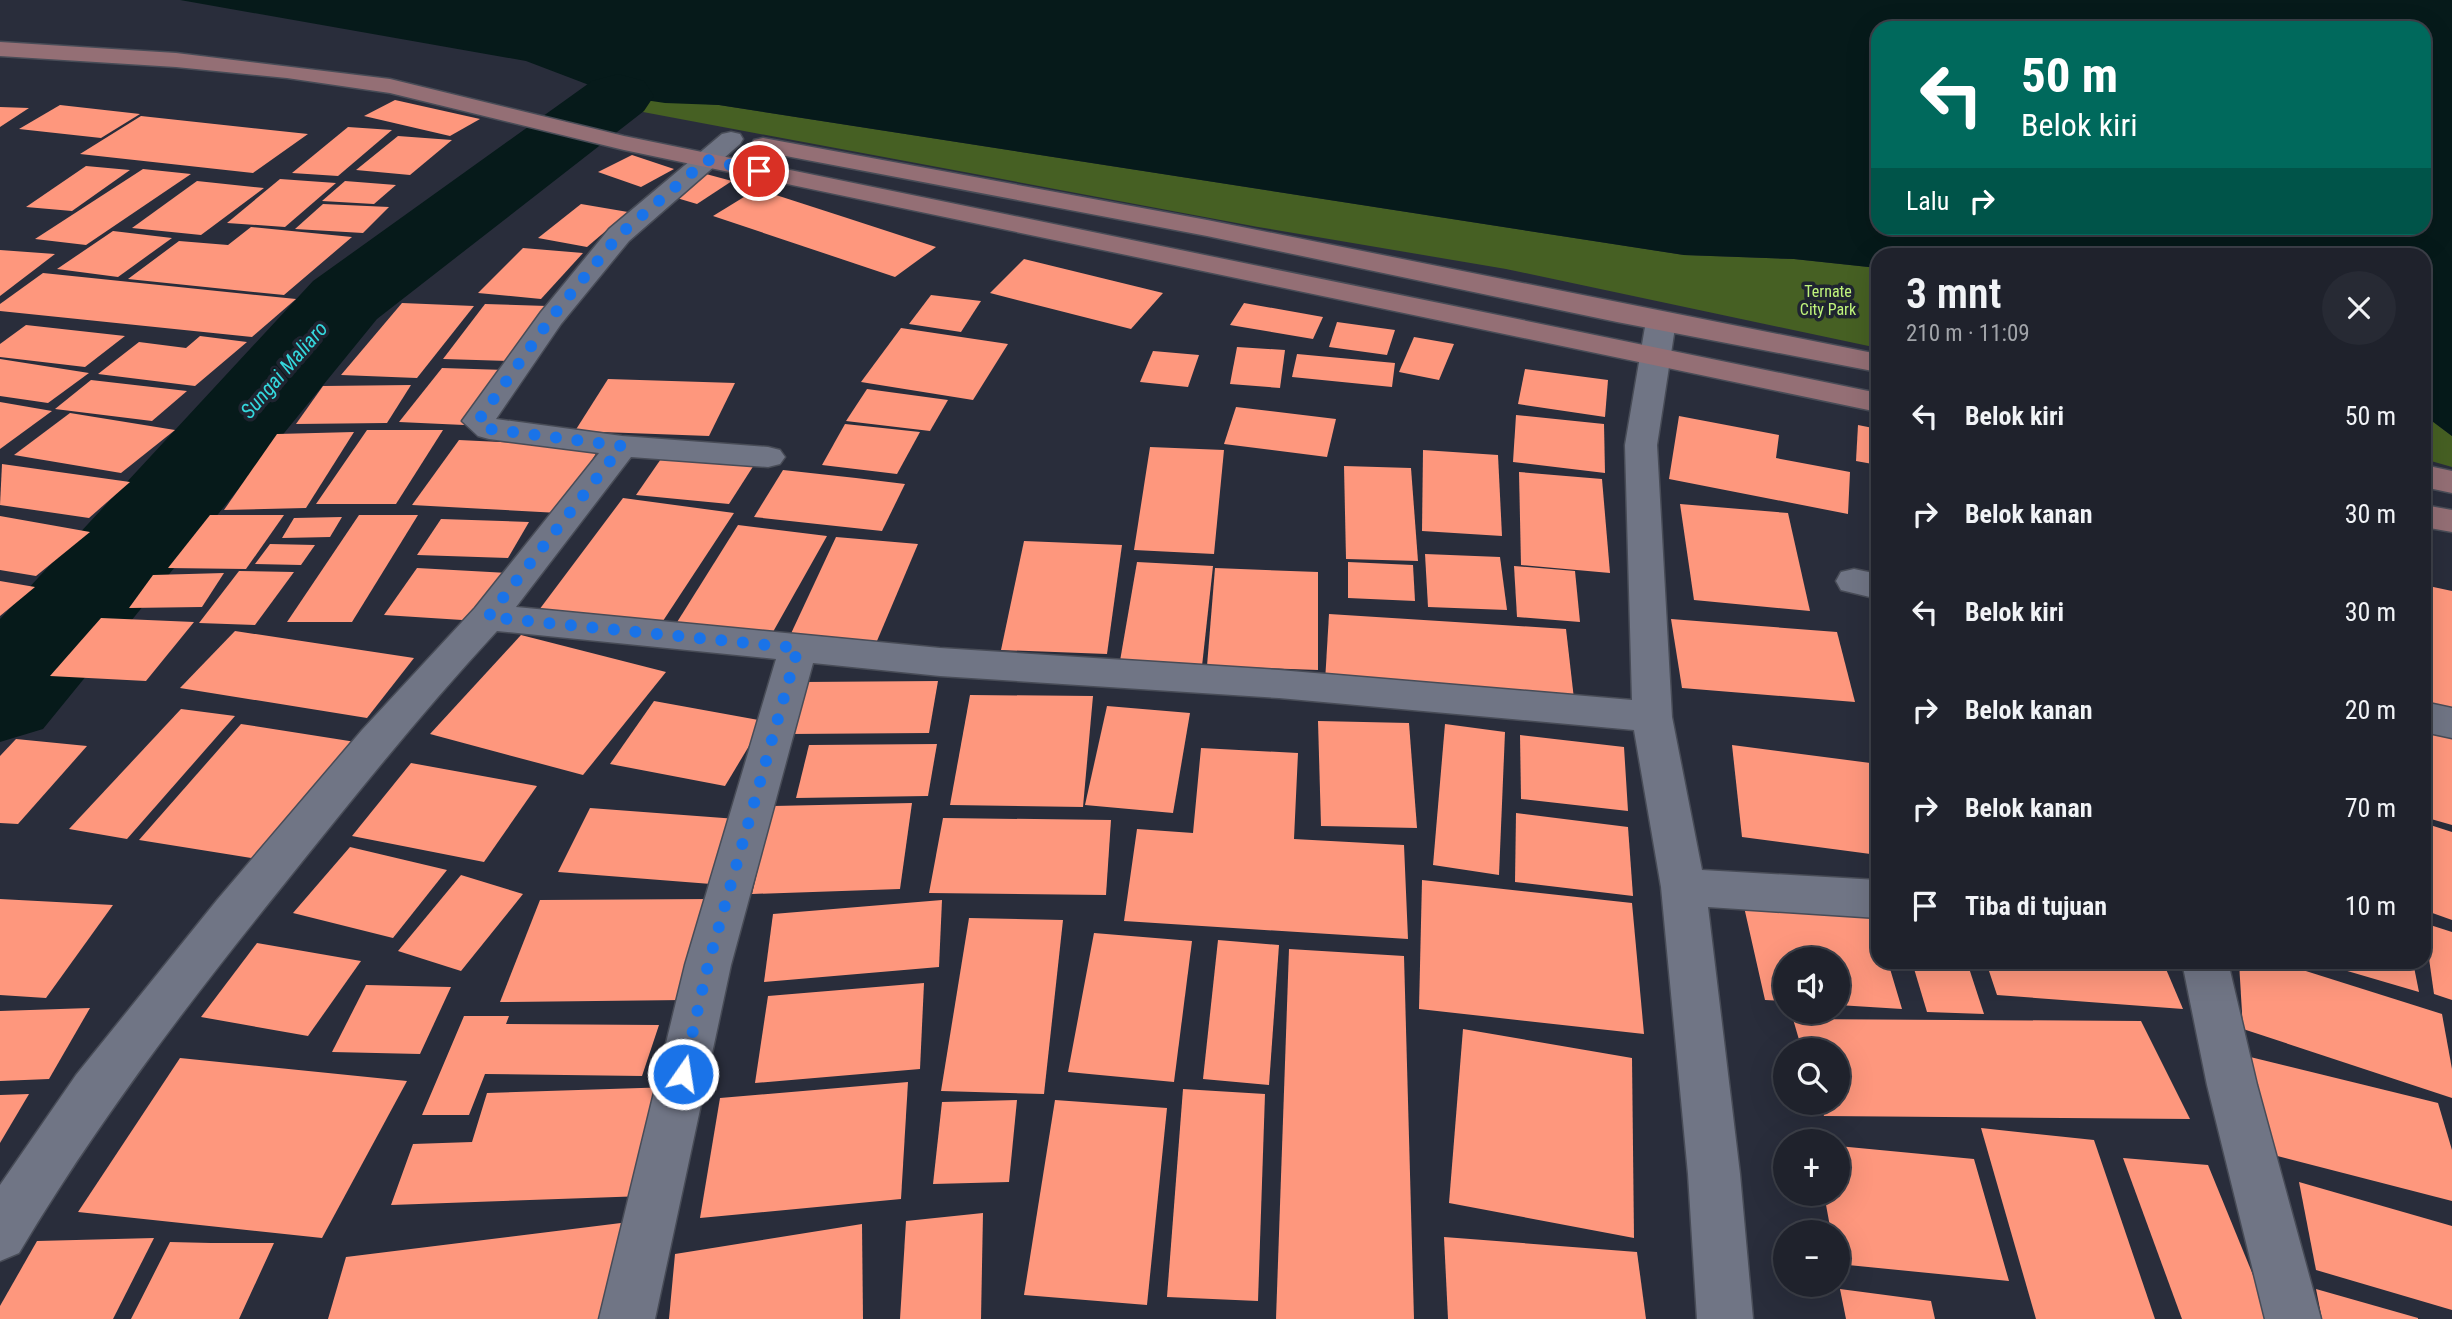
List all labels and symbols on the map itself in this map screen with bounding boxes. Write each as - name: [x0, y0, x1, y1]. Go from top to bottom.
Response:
- pin: [729, 141, 789, 201]
- park label: Ternate City Park: [1800, 282, 1857, 319]
- water label: Sungai Maliaro: [236, 317, 332, 423]
- position arrow: [646, 1037, 720, 1111]

